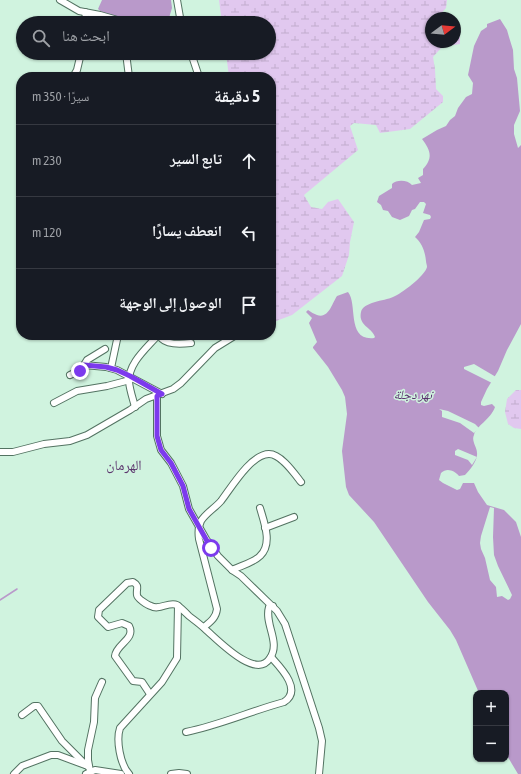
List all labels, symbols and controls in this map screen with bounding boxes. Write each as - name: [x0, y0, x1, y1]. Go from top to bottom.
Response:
- north arrow: [425, 12, 461, 48]
- search box: [16, 16, 276, 60]
- icon: search: [30, 27, 52, 49]
- text: ابحث هنا: [62, 27, 110, 44]
- text: 5 دقيقة: [214, 86, 260, 106]
- text: سيرًا · 350 m: [32, 89, 89, 104]
- text: تابع السير: [170, 150, 222, 167]
- icon: ahead: [238, 150, 260, 172]
- text: 230 m: [32, 153, 62, 168]
- text: انعطف يسارًا: [152, 222, 222, 239]
- icon: left: [238, 222, 260, 244]
- text: 120 m: [32, 225, 62, 240]
- text: الوصول إلى الوجهة: [119, 294, 222, 311]
- icon: arrive: [238, 294, 260, 316]
- route end: [71, 362, 89, 380]
- water label: نهر دجلة: [394, 387, 434, 402]
- district label: الهرمان: [106, 457, 142, 474]
- route start: [202, 539, 220, 557]
- map controls: [473, 690, 509, 762]
- button: +: [473, 690, 509, 726]
- button: −: [473, 726, 509, 762]

